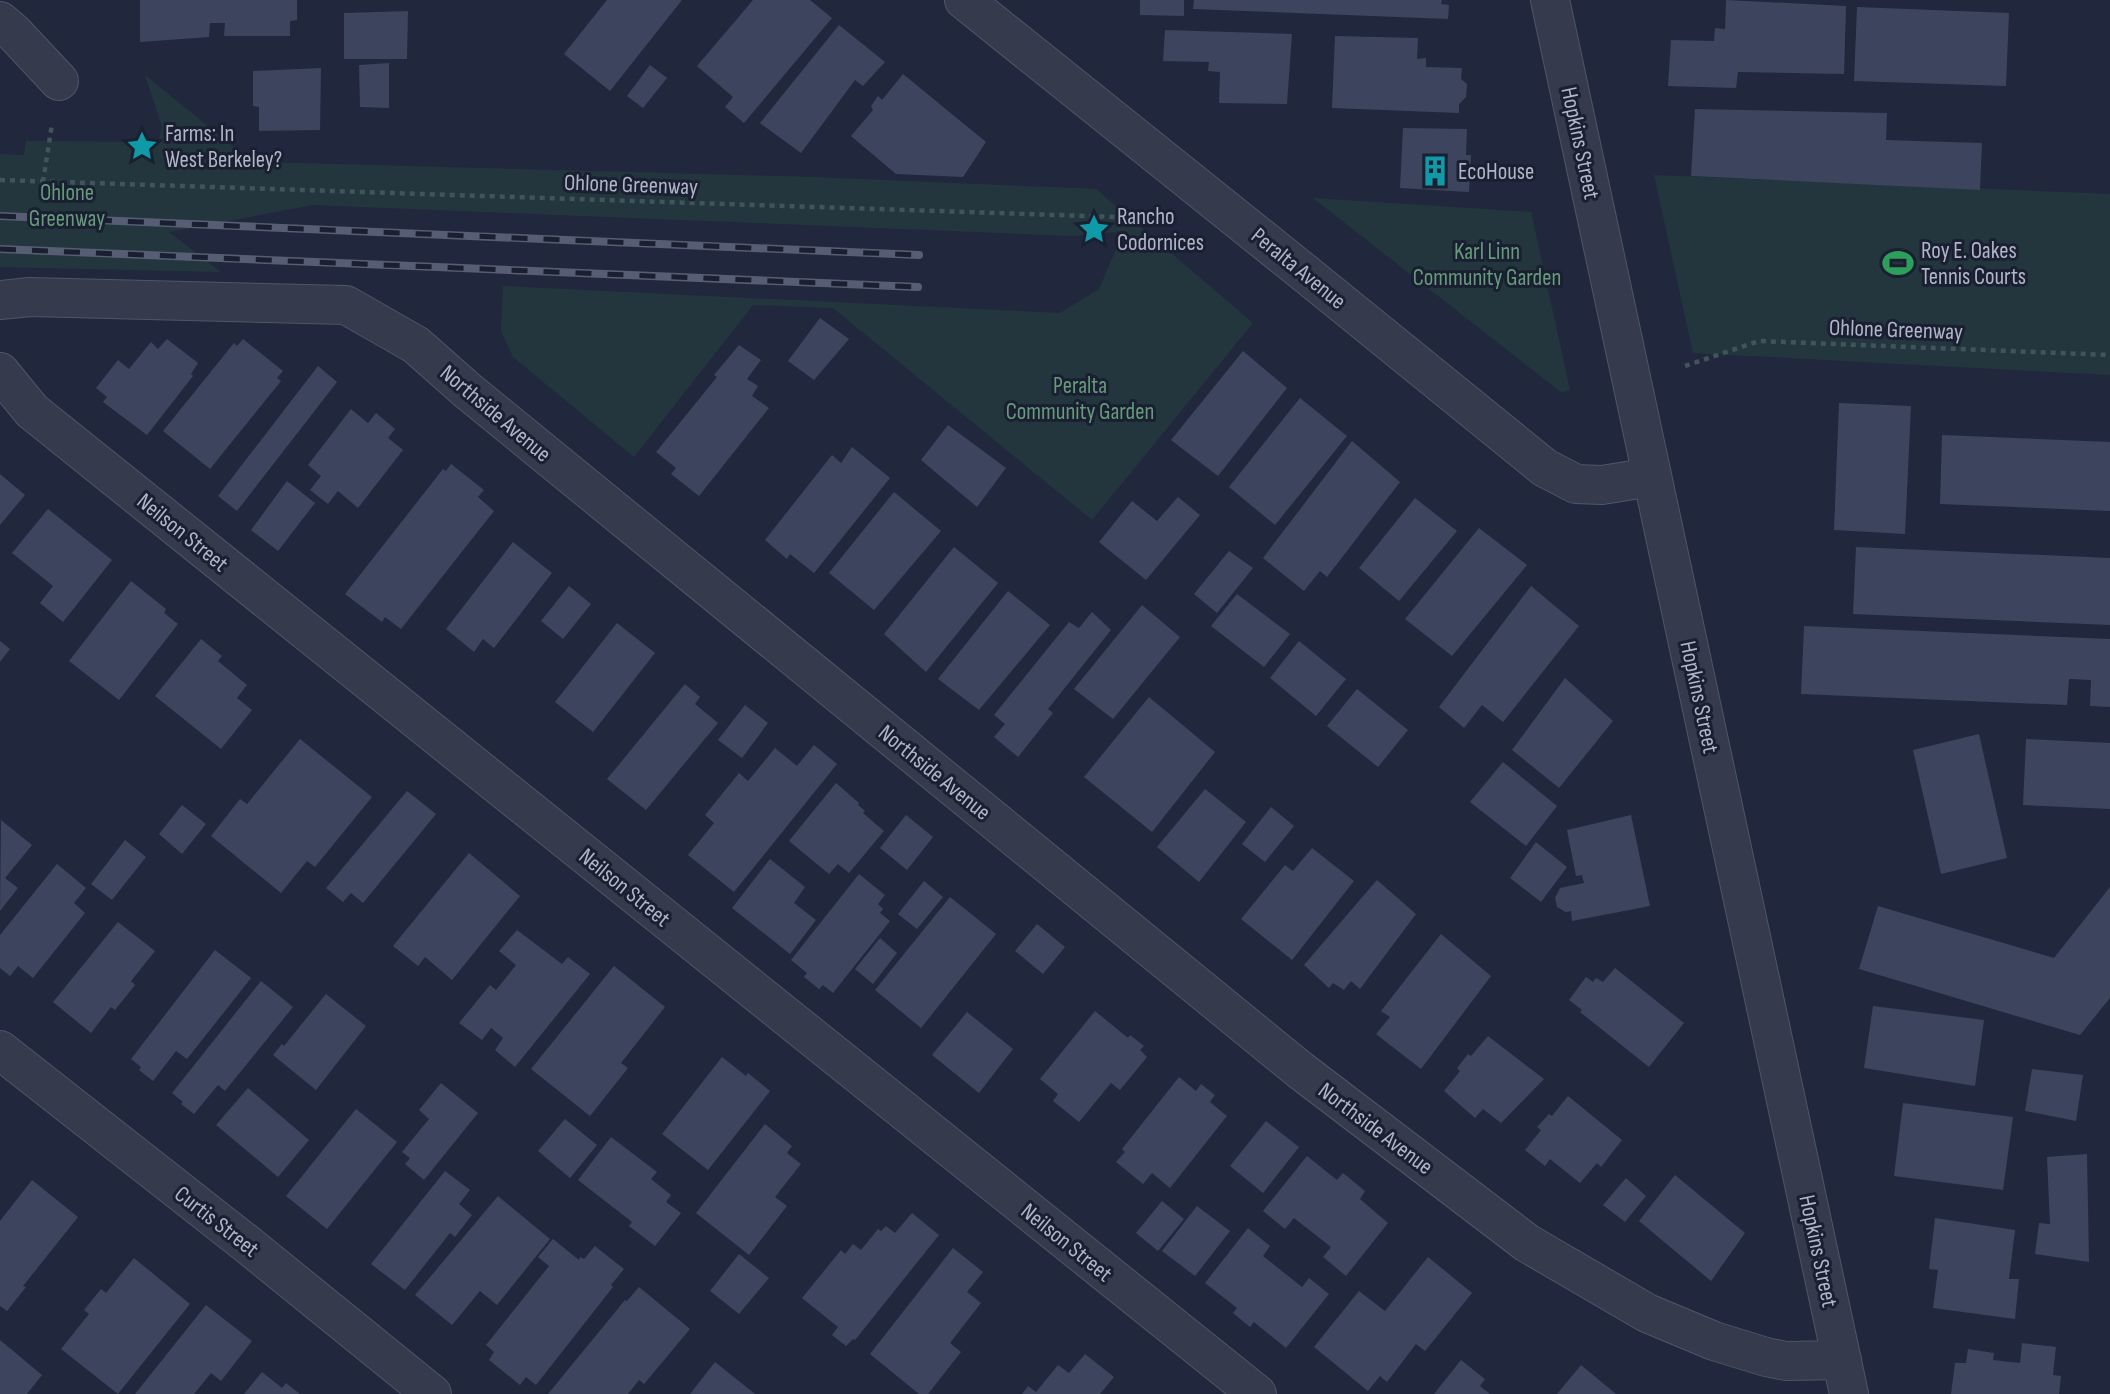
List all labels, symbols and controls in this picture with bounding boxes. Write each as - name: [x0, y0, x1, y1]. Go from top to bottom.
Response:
- street label: Hopkins Street: [1554, 84, 1606, 202]
- place label: Farms: In West Berkeley?: [165, 120, 282, 174]
- place icon: Farms: In West Berkeley?: [125, 129, 159, 163]
- building icon: EcoHouse: [1418, 154, 1452, 188]
- place label: EcoHouse: [1458, 158, 1534, 186]
- street label: Ohlone Greenway: [564, 169, 699, 201]
- park label: Ohlone Greenway: [29, 179, 105, 233]
- place label: Rancho Codornices: [1117, 203, 1204, 257]
- place icon: Rancho Codornices: [1077, 212, 1111, 246]
- street label: Peralta Avenue: [1245, 222, 1351, 316]
- place label: Roy E. Oakes Tennis Courts: [1921, 237, 2026, 291]
- park label: Karl Linn Community Garden: [1413, 238, 1561, 292]
- sports icon: Roy E. Oakes Tennis Courts: [1881, 246, 1915, 280]
- street label: Ohlone Greenway: [1829, 314, 1964, 346]
- street label: Northside Avenue: [434, 359, 557, 468]
- park label: Peralta Community Garden: [1006, 372, 1154, 426]
- street label: Neilson Street: [131, 487, 234, 578]
- street label: Hopkins Street: [1673, 638, 1725, 756]
- street label: Northside Avenue: [873, 719, 996, 827]
- street label: Neilson Street: [573, 842, 676, 933]
- street label: Northside Avenue: [1313, 1077, 1438, 1181]
- street label: Curtis Street: [169, 1180, 264, 1263]
- street label: Hopkins Street: [1792, 1192, 1844, 1310]
- street label: Neilson Street: [1015, 1197, 1118, 1288]

